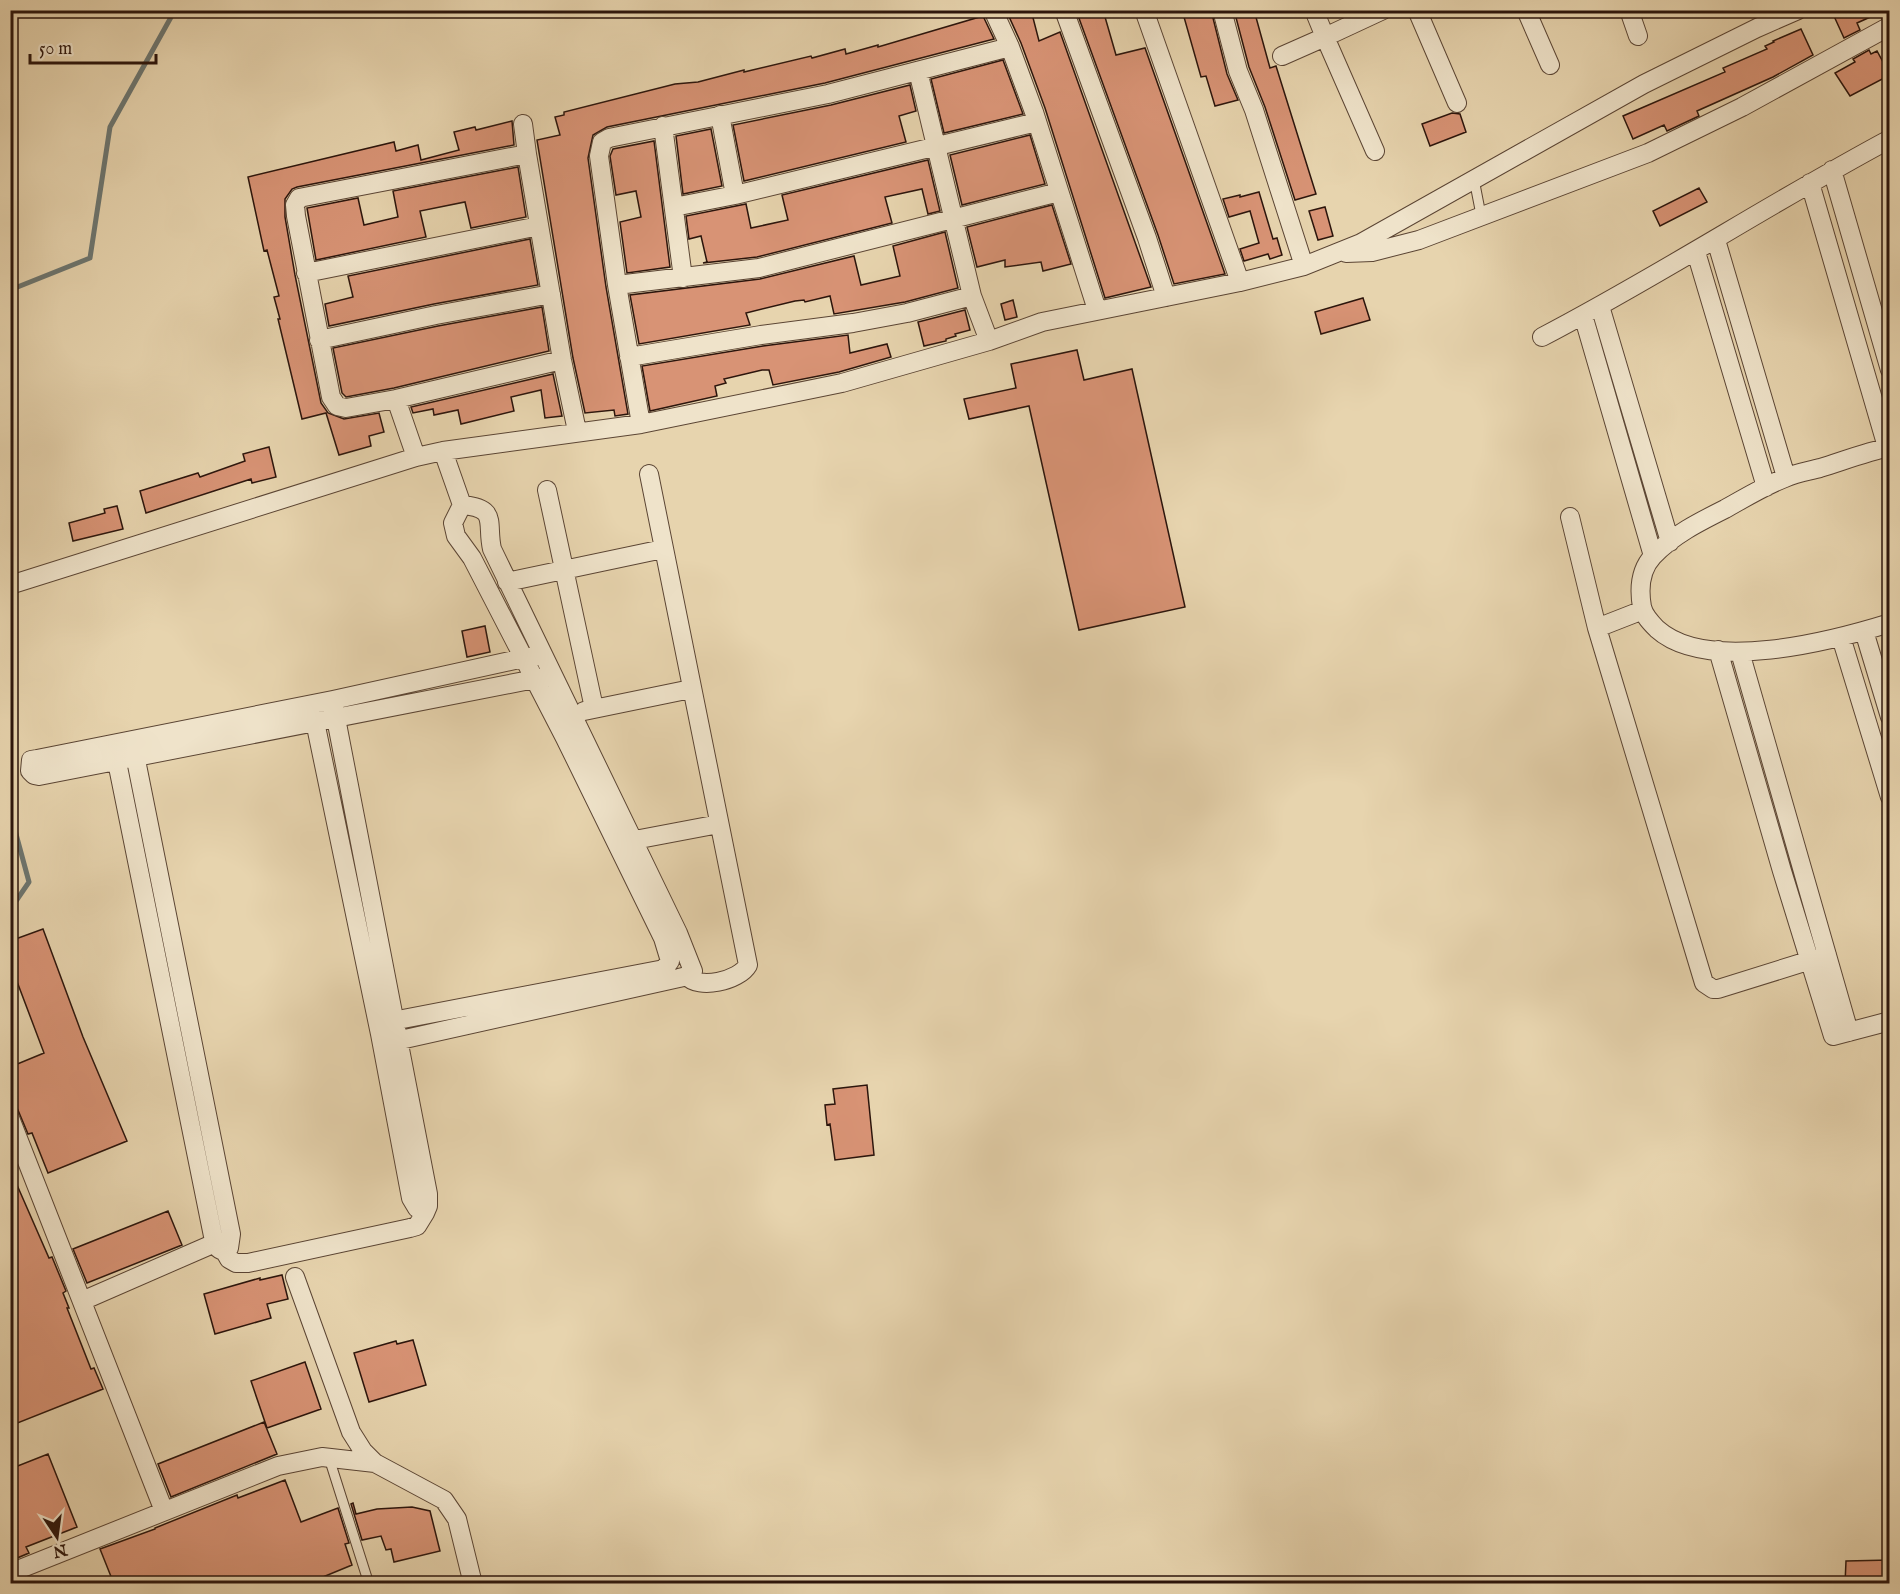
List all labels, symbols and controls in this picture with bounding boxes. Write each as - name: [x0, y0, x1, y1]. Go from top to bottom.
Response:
- scale bar: [30, 27, 156, 65]
- text: 50 m: [39, 38, 72, 61]
- north arrow: [27, 1507, 87, 1567]
- text: N: [51, 1538, 70, 1561]

